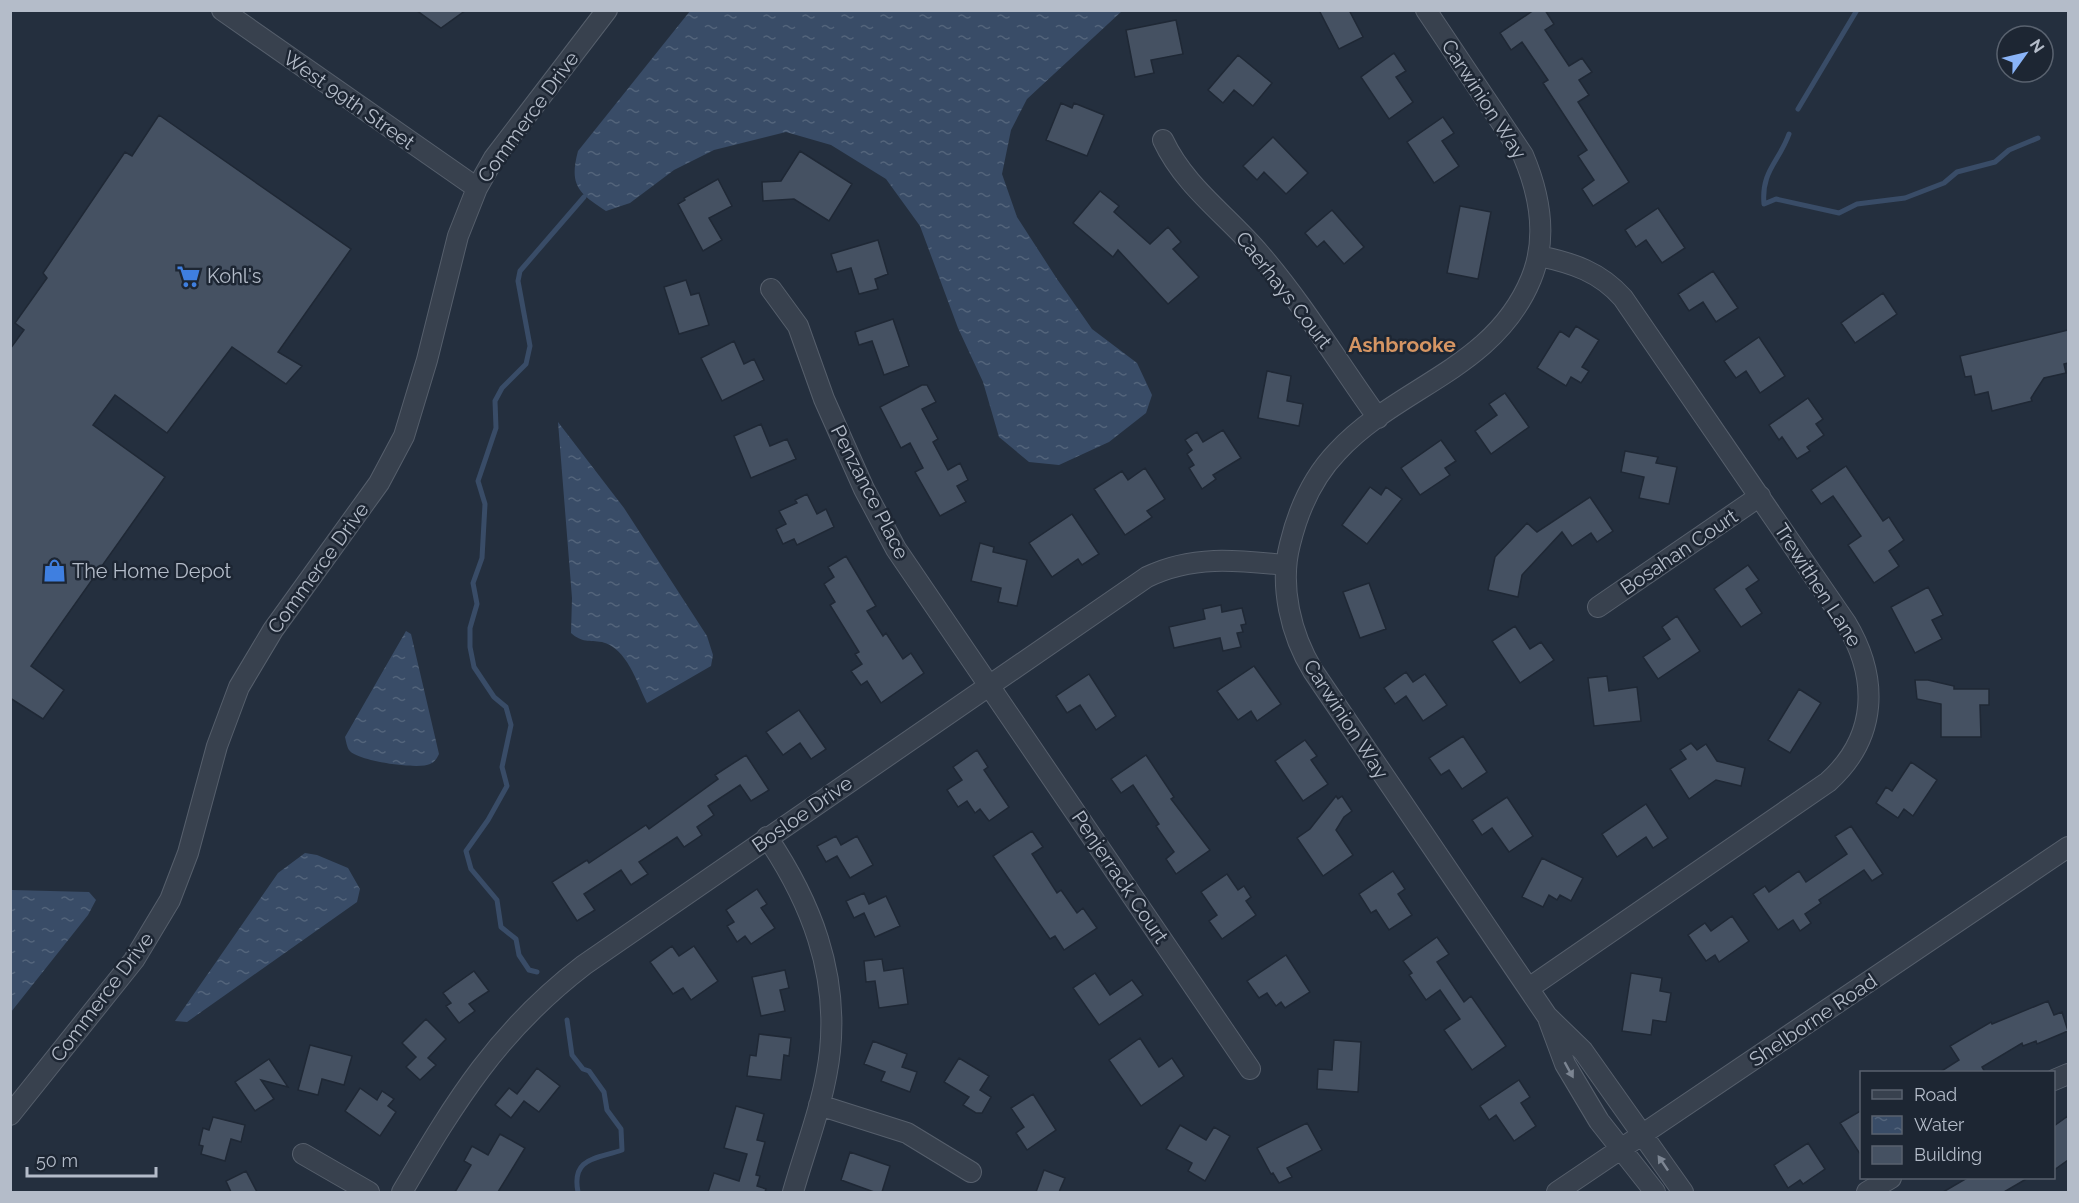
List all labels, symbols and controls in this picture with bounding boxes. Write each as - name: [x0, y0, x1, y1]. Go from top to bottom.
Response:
- north arrow: [1995, 24, 2055, 84]
- street label: Carwinion Way: [1436, 35, 1532, 163]
- text: N: [2026, 36, 2048, 56]
- street label: West 99th Street: [279, 46, 420, 154]
- street label: Commerce Drive: [472, 47, 584, 187]
- street label: Caerhays Court: [1231, 227, 1337, 354]
- supermarket icon: Kohl's: [176, 263, 202, 289]
- place label: Kohl's: [207, 264, 261, 288]
- district label: Ashbrooke: [1348, 332, 1456, 357]
- street label: Penzance Place: [826, 421, 914, 563]
- street label: Commerce Drive: [262, 498, 374, 638]
- street label: Bosahan Court: [1616, 504, 1742, 600]
- street label: Trewithen Lane: [1769, 519, 1867, 651]
- shop icon: The Home Depot: [41, 558, 67, 584]
- place label: The Home Depot: [72, 559, 232, 583]
- street label: Carwinion Way: [1298, 655, 1394, 783]
- street label: Bosloe Drive: [747, 771, 857, 857]
- street label: Penjerrack Court: [1067, 806, 1173, 948]
- street label: Commerce Drive: [45, 927, 159, 1067]
- street label: Shelborne Road: [1745, 968, 1881, 1072]
- one-way arrow: [1564, 1062, 1574, 1079]
- legend: [1860, 1071, 2055, 1179]
- text: Road: [1914, 1084, 1957, 1105]
- text: Water: [1914, 1114, 1965, 1135]
- scale bar: [27, 1140, 156, 1178]
- text: Building: [1914, 1144, 1982, 1165]
- text: 50 m: [36, 1150, 78, 1171]
- one-way arrow: [1657, 1155, 1668, 1172]

